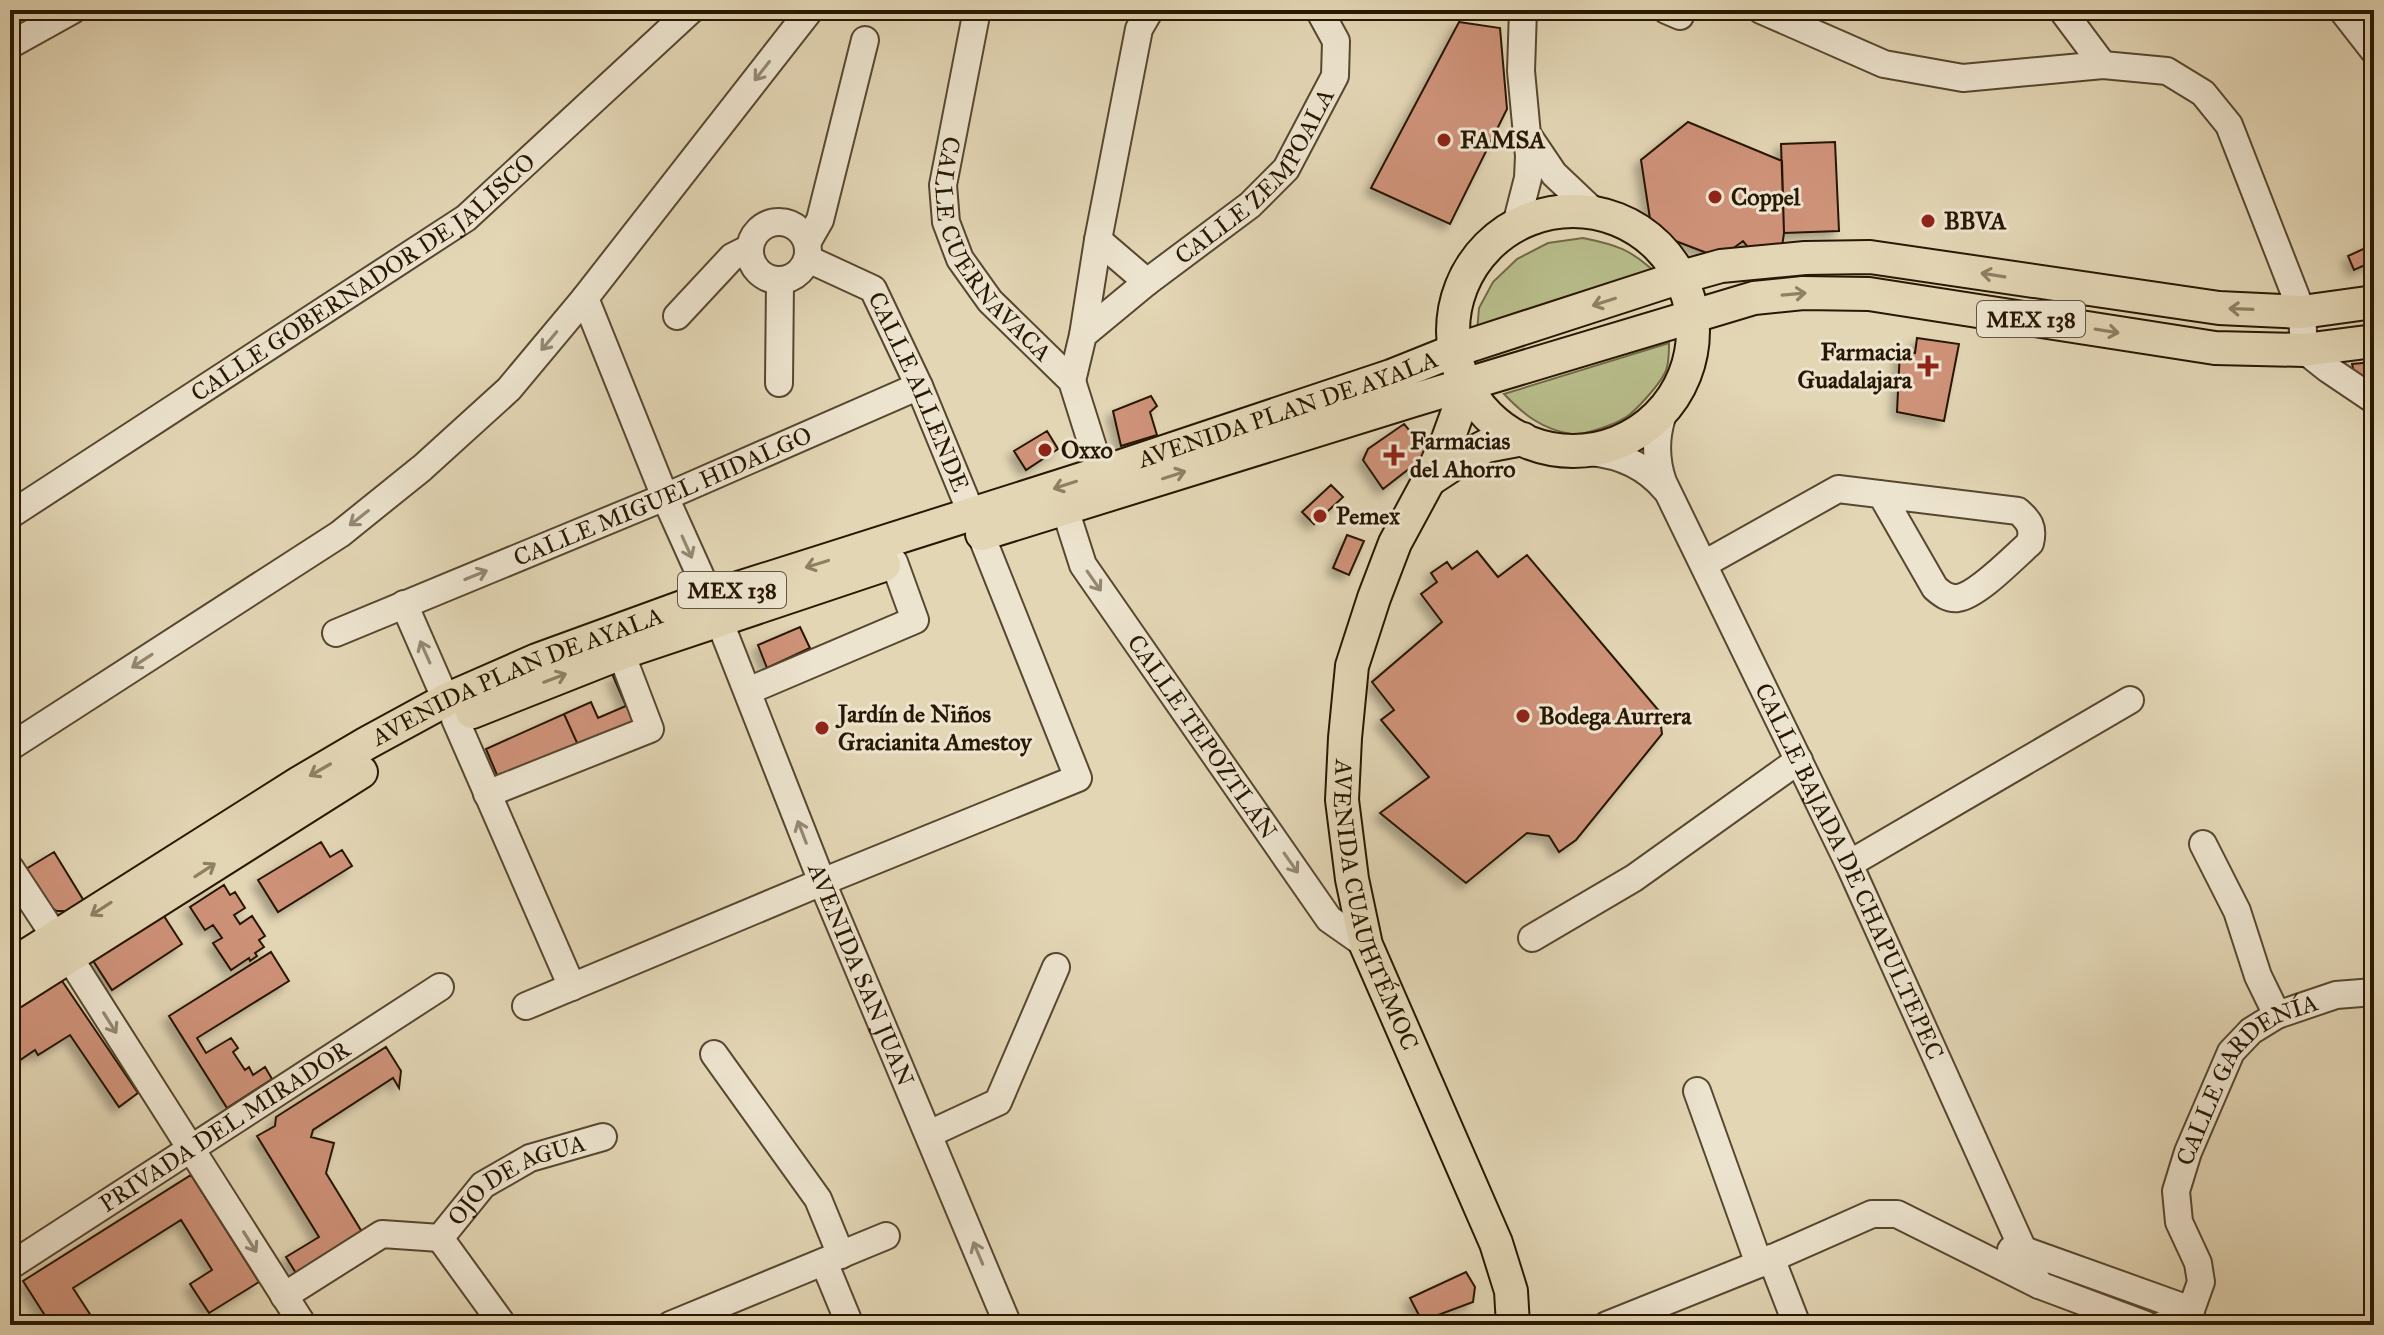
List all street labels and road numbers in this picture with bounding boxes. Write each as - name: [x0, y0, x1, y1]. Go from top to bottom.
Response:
- street label: CALLE ZEMPOALA: [1169, 83, 1341, 271]
- street label: CALLE CUERNAVACA: [928, 134, 1058, 368]
- street label: CALLE GOBERNADOR DE JALISCO: [185, 147, 542, 408]
- street label: CALLE ALLENDE: [861, 287, 976, 496]
- road number: MEX 138: [1977, 301, 2085, 337]
- street label: AVENIDA PLAN DE AYALA: [1133, 344, 1442, 475]
- street label: CALLE MIGUEL HIDALGO: [509, 420, 816, 573]
- road number: MEX 138: [678, 572, 786, 608]
- street label: AVENIDA PLAN DE AYALA: [366, 600, 667, 753]
- street label: CALLE TEPOZTLÁN: [1121, 629, 1284, 845]
- street label: CALLE BAJADA DE CHAPULTEPEC: [1748, 678, 1950, 1064]
- street label: AVENIDA CUAUHTÉMOC: [1327, 758, 1425, 1055]
- street label: AVENIDA SAN JUAN: [801, 858, 921, 1090]
- street label: CALLE GARDENÍA: [2170, 987, 2322, 1169]
- street label: PRIVADA DEL MIRADOR: [94, 1034, 357, 1219]
- street label: OJO DE AGUA: [441, 1128, 589, 1232]

